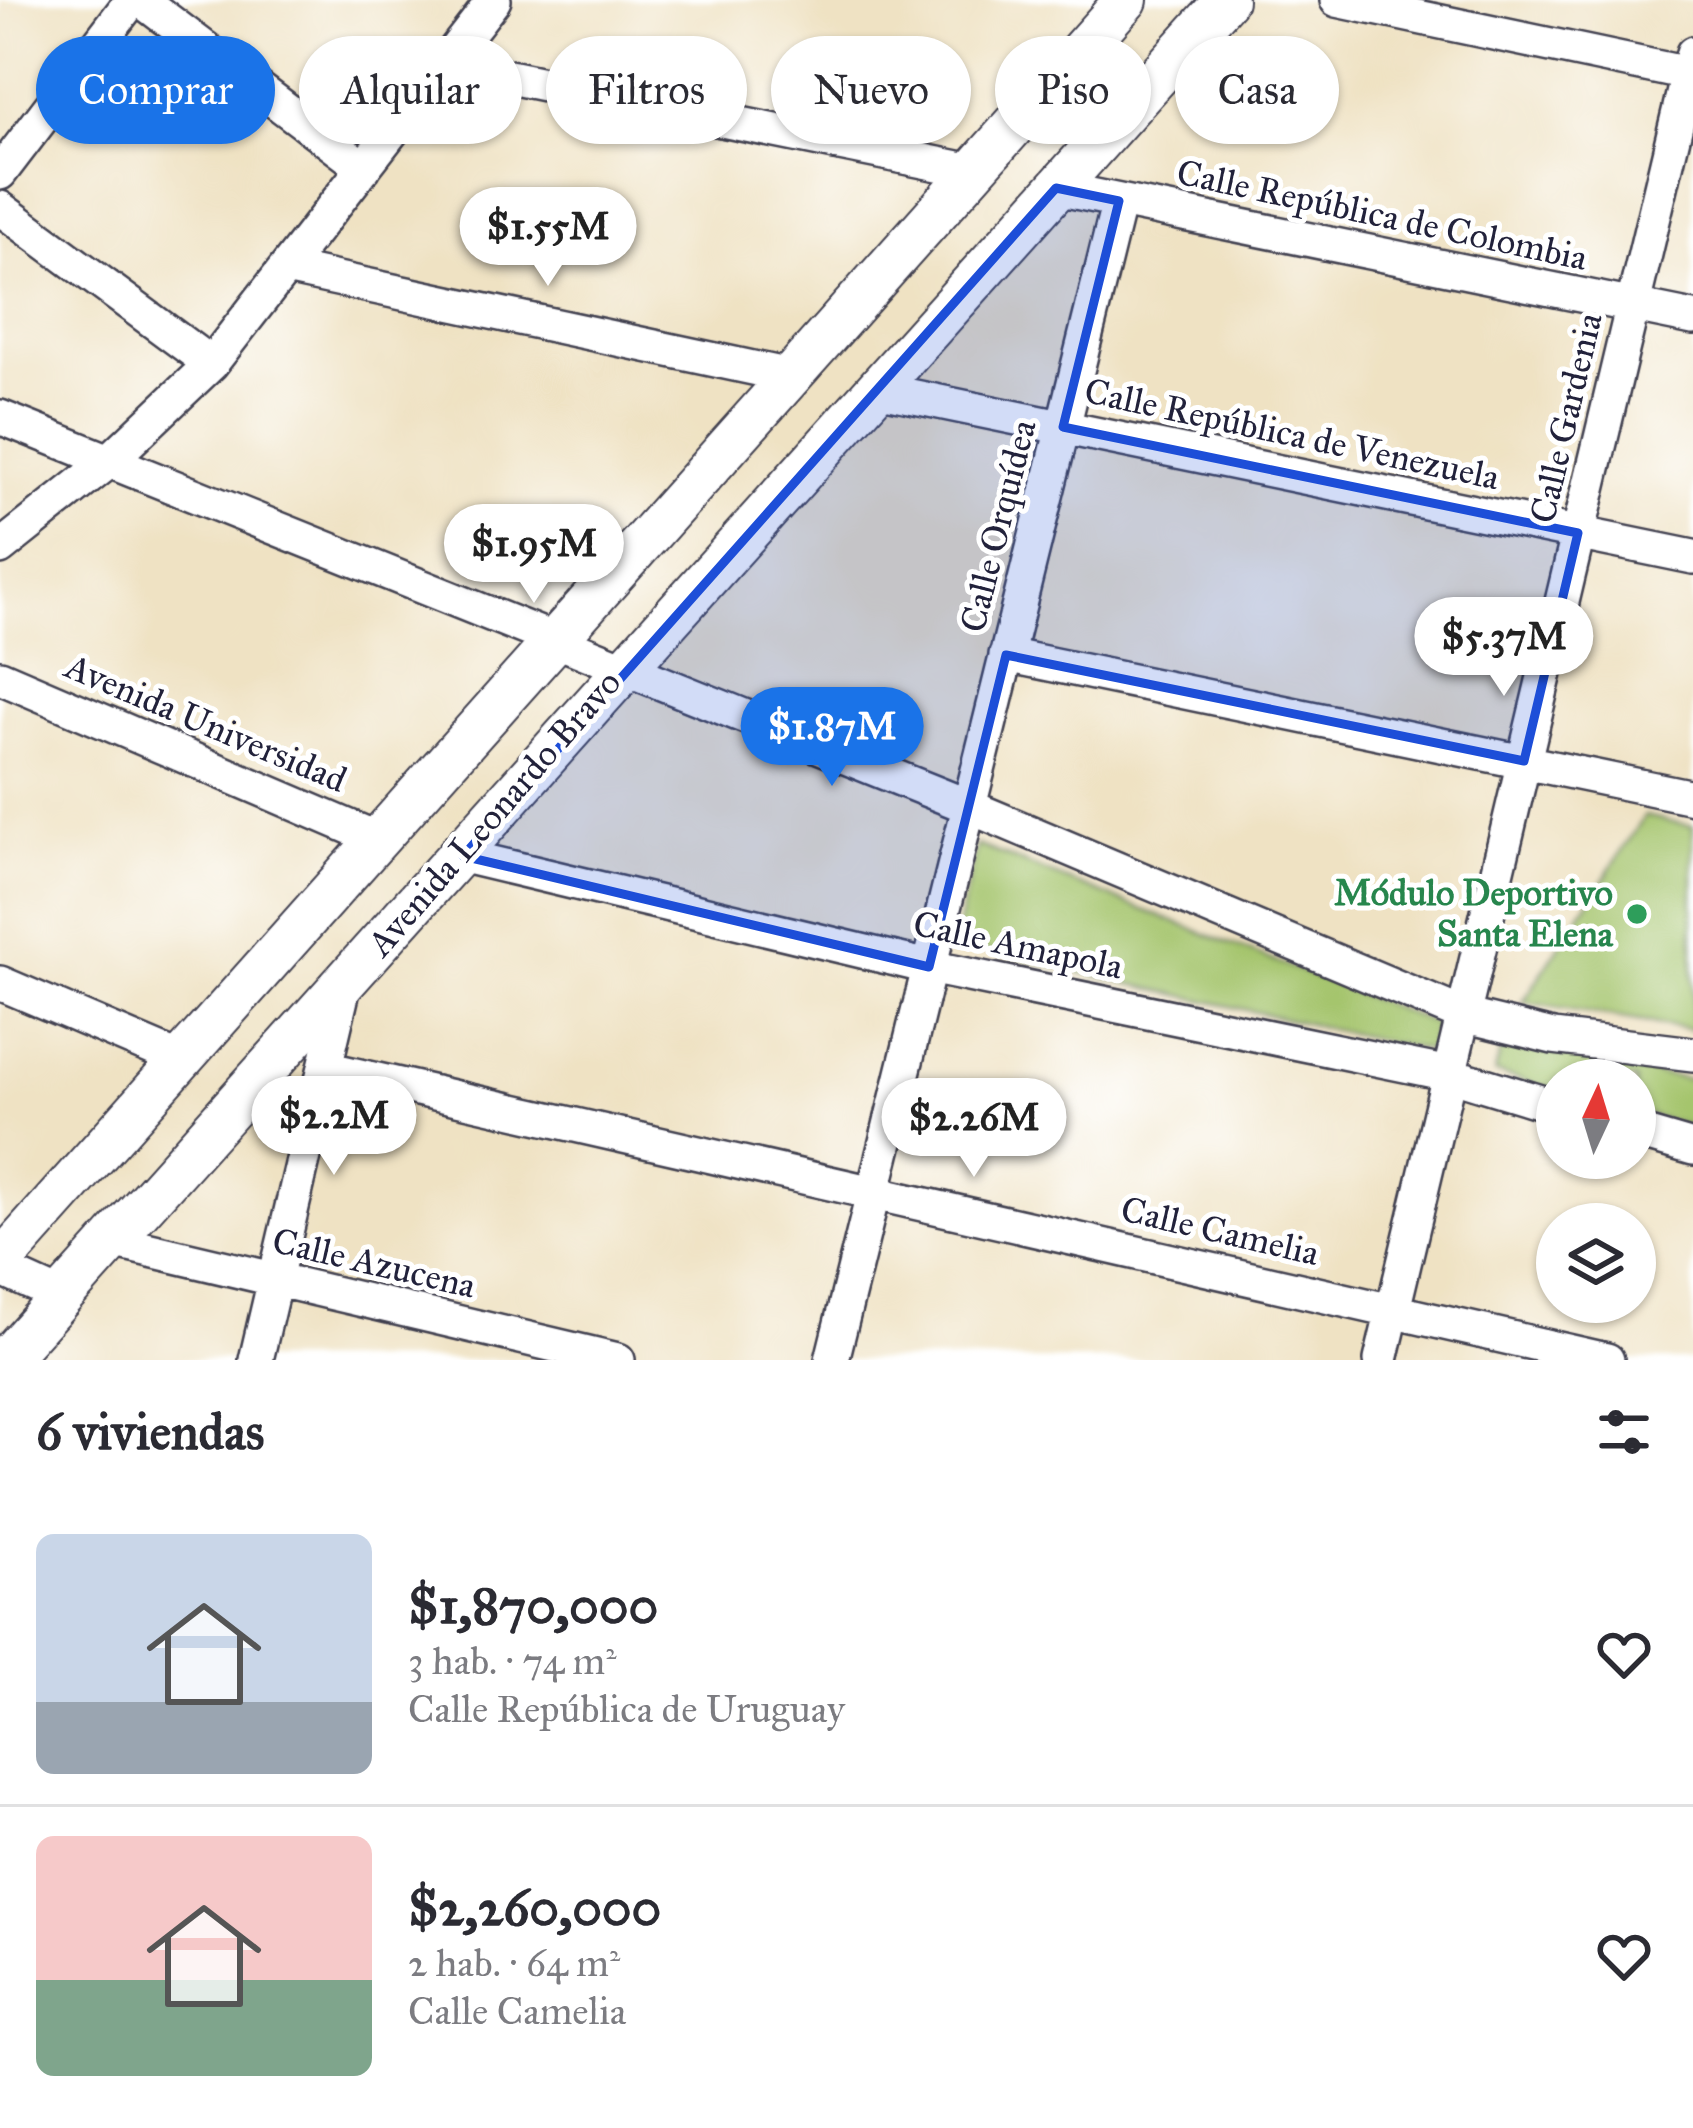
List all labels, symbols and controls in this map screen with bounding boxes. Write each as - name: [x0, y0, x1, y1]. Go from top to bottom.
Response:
- chip: Comprar: [36, 36, 275, 144]
- chip: Alquilar: [299, 36, 522, 144]
- chip: Filtros: [546, 36, 747, 144]
- chip: Nuevo: [771, 36, 971, 144]
- chip: Piso: [995, 36, 1151, 144]
- chip: Casa: [1175, 36, 1339, 144]
- street label: Calle República de Colombia: [1173, 150, 1592, 280]
- pin: $1.55M: [450, 187, 646, 289]
- text: $1.55M: [487, 202, 609, 250]
- street label: Calle Gardenia: [1520, 308, 1612, 527]
- street label: Calle República de Venezuela: [1081, 369, 1504, 500]
- street label: Calle Orquídea: [950, 415, 1046, 637]
- pin: $1.95M: [436, 504, 632, 606]
- text: $1.95M: [471, 519, 597, 567]
- pin: $5.37M: [1406, 597, 1602, 699]
- text: $5.37M: [1441, 612, 1567, 660]
- street label: Avenida Universidad: [57, 643, 353, 802]
- street label: Avenida Leonardo Bravo: [356, 661, 630, 967]
- pin: $1.87M: [734, 687, 930, 789]
- text: $1.87M: [768, 702, 896, 750]
- place label: Módulo Deportivo Santa Elena: [1334, 871, 1614, 956]
- street label: Calle Amapola: [909, 901, 1127, 989]
- marker: Módulo Deportivo Santa Elena: [1624, 901, 1650, 927]
- north arrow: [1536, 1059, 1656, 1179]
- map controls: [1536, 1059, 1656, 1323]
- pin: $2.2M: [250, 1076, 418, 1178]
- pin: $2.26M: [876, 1078, 1072, 1180]
- text: $2.2M: [279, 1091, 389, 1139]
- text: $2.26M: [909, 1093, 1039, 1141]
- street label: Calle Camelia: [1117, 1187, 1324, 1275]
- button: layers: [1536, 1203, 1656, 1323]
- street label: Calle Azucena: [268, 1218, 480, 1308]
- icon: filters: [1591, 1399, 1657, 1465]
- text: 6 viviendas: [36, 1401, 264, 1463]
- text: $1,870,000: [408, 1575, 658, 1637]
- icon: home: [132, 1582, 276, 1726]
- icon: heart: [1591, 1621, 1657, 1687]
- text: 3 hab. · 74 m²: [408, 1637, 617, 1685]
- text: Calle República de Uruguay: [408, 1685, 845, 1733]
- text: $2,260,000: [408, 1877, 661, 1939]
- icon: home: [132, 1884, 276, 2028]
- icon: heart: [1591, 1923, 1657, 1989]
- text: 2 hab. · 64 m²: [408, 1939, 620, 1987]
- text: Calle Camelia: [408, 1987, 626, 2035]

